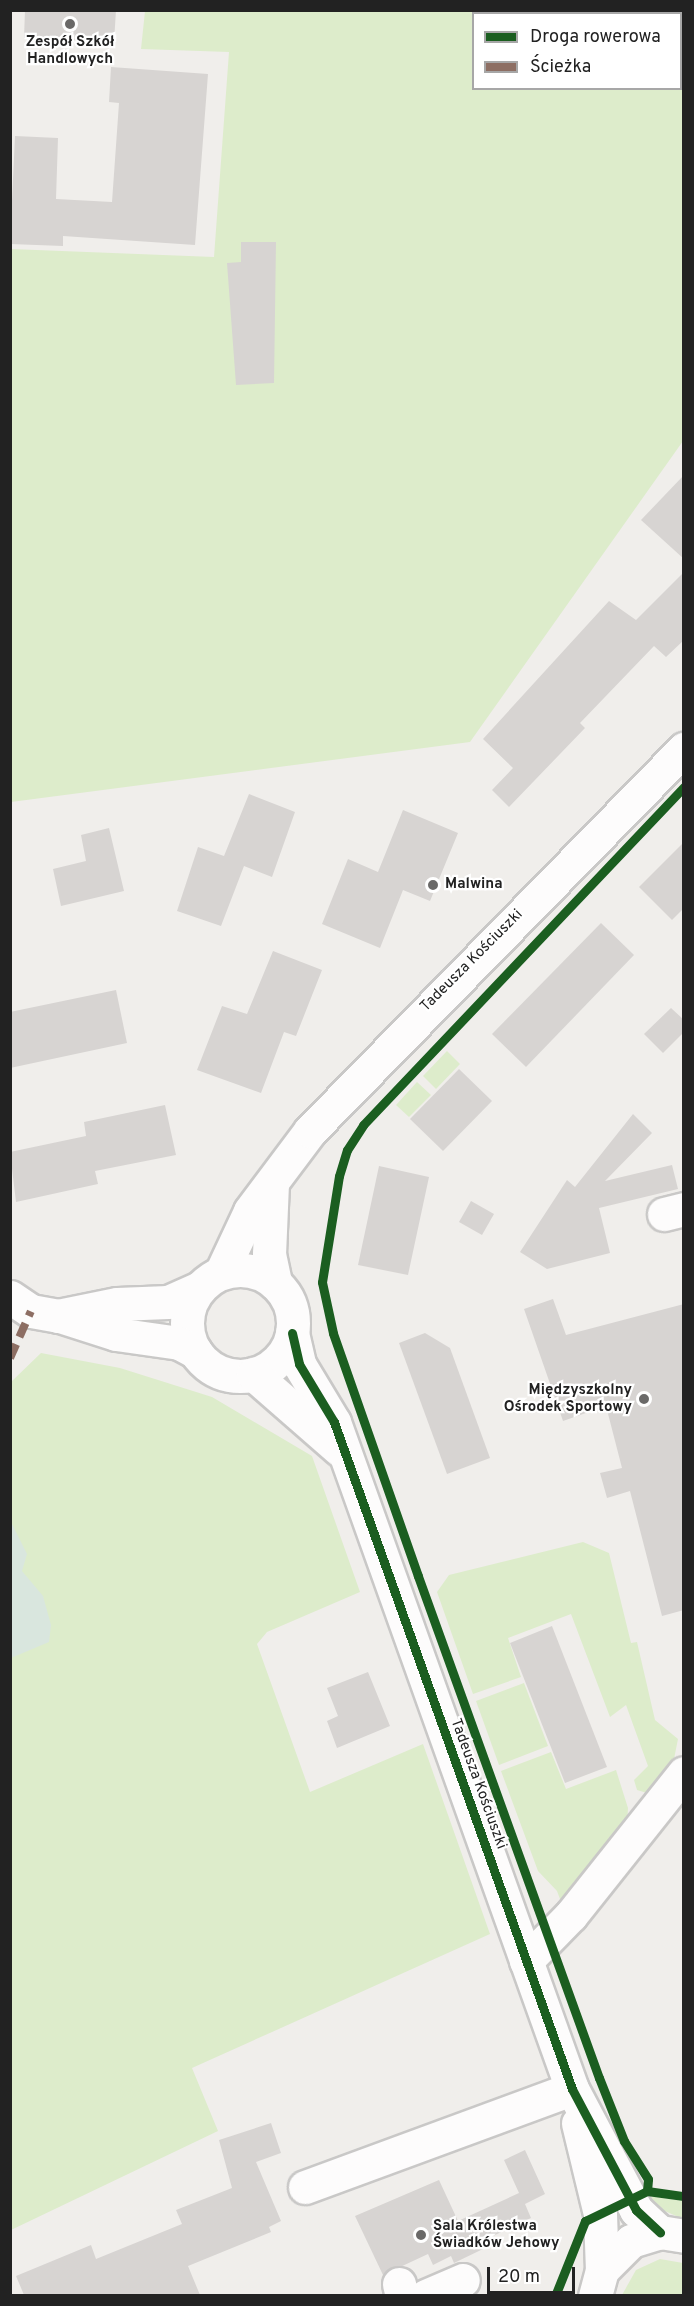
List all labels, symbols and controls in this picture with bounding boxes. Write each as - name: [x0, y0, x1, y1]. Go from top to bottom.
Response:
- legend: [472, 12, 682, 90]
- marker: Zespół Szkół Handlowych: [63, 17, 77, 31]
- text: Droga rowerowa: [530, 26, 661, 49]
- place label: Zespół Szkół Handlowych: [26, 33, 114, 68]
- text: Ścieżka: [530, 56, 591, 79]
- place label: Malwina: [445, 876, 503, 894]
- marker: Malwina: [426, 878, 440, 892]
- street label: Tadeusza Kościuszki: [417, 906, 527, 1016]
- place label: Międzyszkolny Ośrodek Sportowy: [504, 1381, 632, 1416]
- marker: Międzyszkolny Ośrodek Sportowy: [637, 1392, 651, 1406]
- street label: Tadeusza Kościuszki: [446, 1716, 510, 1852]
- place label: Sala Królestwa Świadków Jehowy: [433, 2217, 559, 2252]
- marker: Sala Królestwa Świadków Jehowy: [414, 2228, 428, 2242]
- scale bar: [490, 2255, 578, 2293]
- text: 20 m: [498, 2266, 540, 2289]

